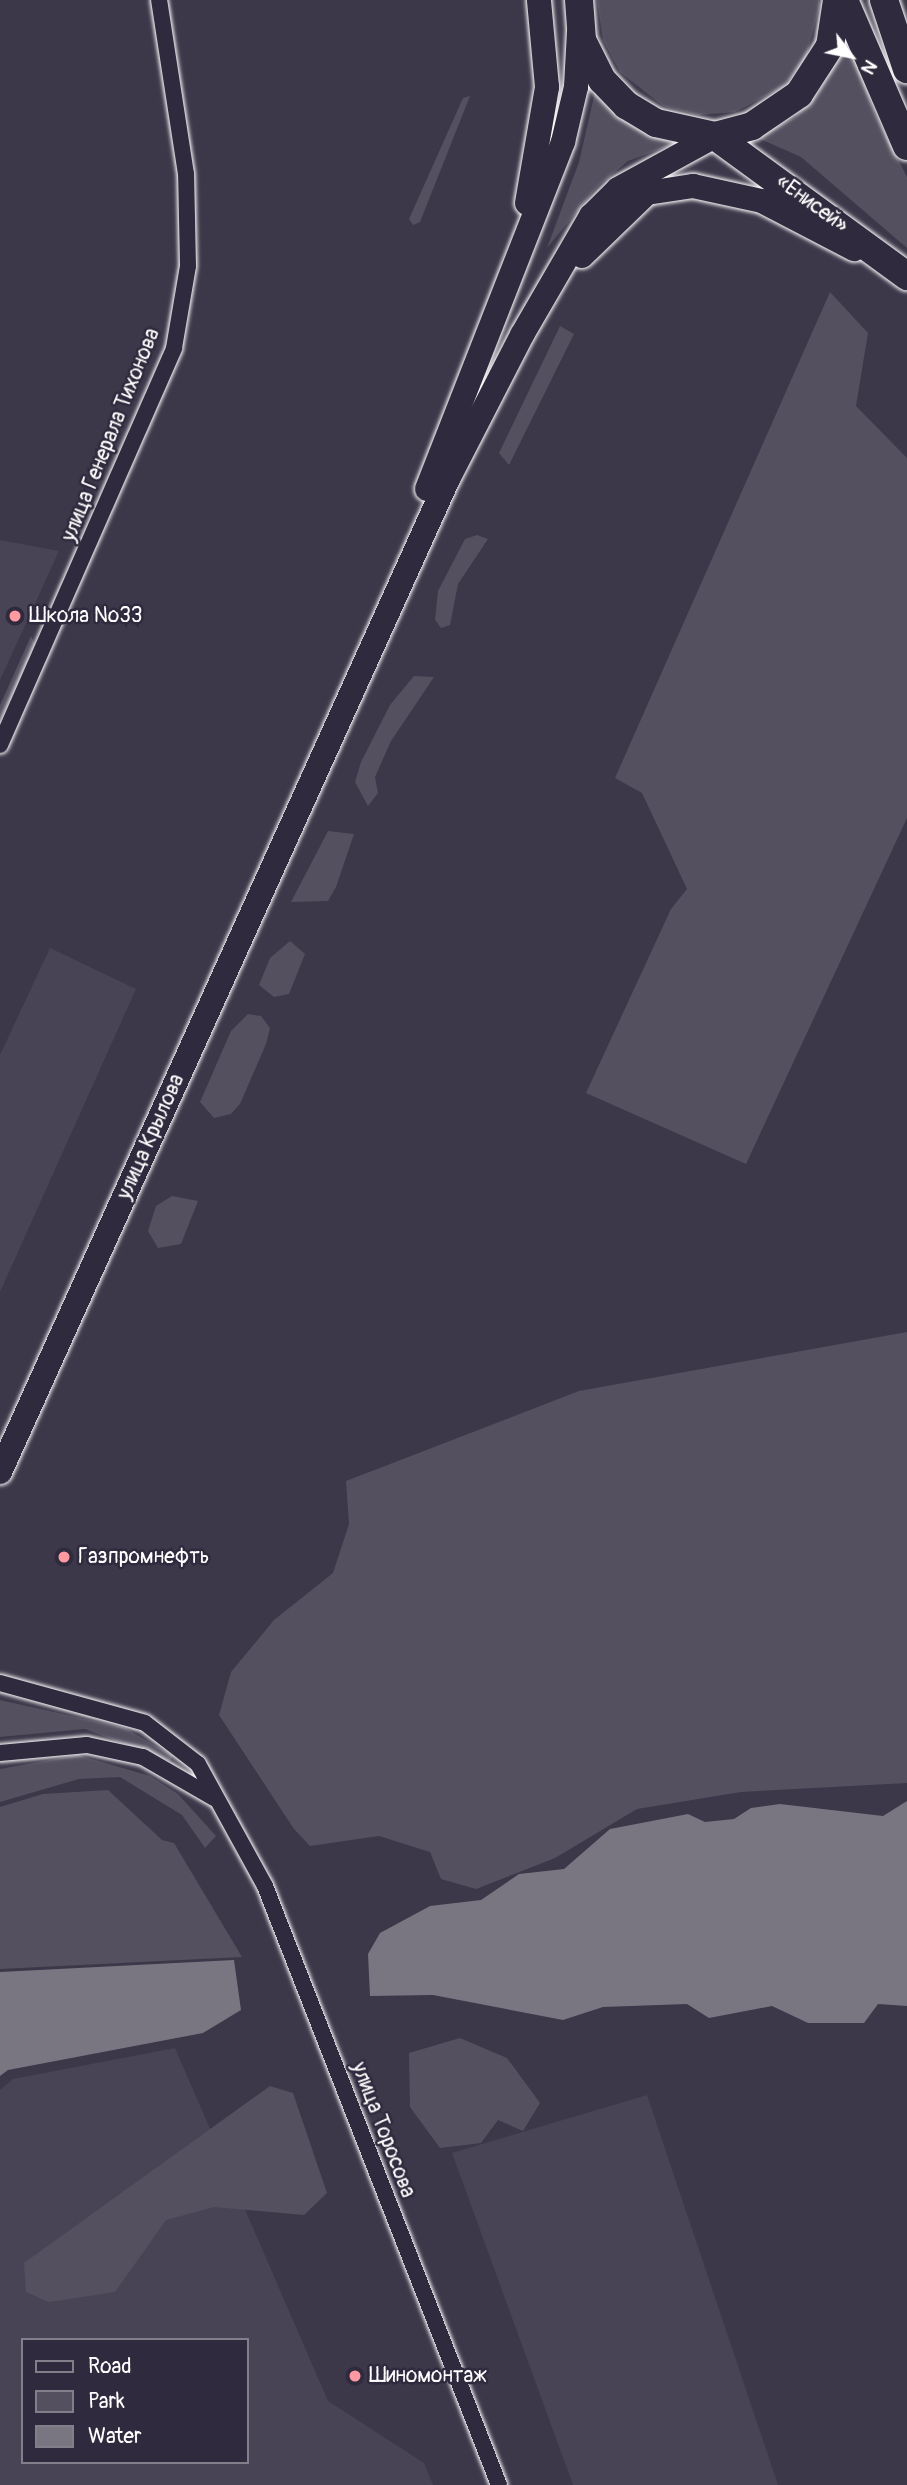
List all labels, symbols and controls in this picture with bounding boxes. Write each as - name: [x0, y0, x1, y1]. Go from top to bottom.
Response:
- north arrow: [816, 21, 886, 91]
- text: N: [855, 55, 882, 79]
- street label: «Енисей»: [771, 169, 853, 239]
- street label: улица Генерала Тихонова: [57, 325, 165, 545]
- place label: Школа №33: [29, 603, 143, 629]
- marker: Школа №33: [7, 608, 23, 624]
- street label: улица Крылова: [112, 1070, 190, 1204]
- place label: Газпромнефть: [78, 1544, 210, 1570]
- marker: Газпромнефть: [56, 1549, 72, 1565]
- street label: улица Торосова: [346, 2059, 420, 2201]
- legend: [21, 2338, 248, 2464]
- text: Road: [88, 2353, 132, 2380]
- place label: Шиномонтаж: [369, 2363, 487, 2389]
- marker: Шиномонтаж: [347, 2368, 363, 2384]
- text: Park: [88, 2388, 125, 2415]
- text: Water: [88, 2423, 141, 2450]

